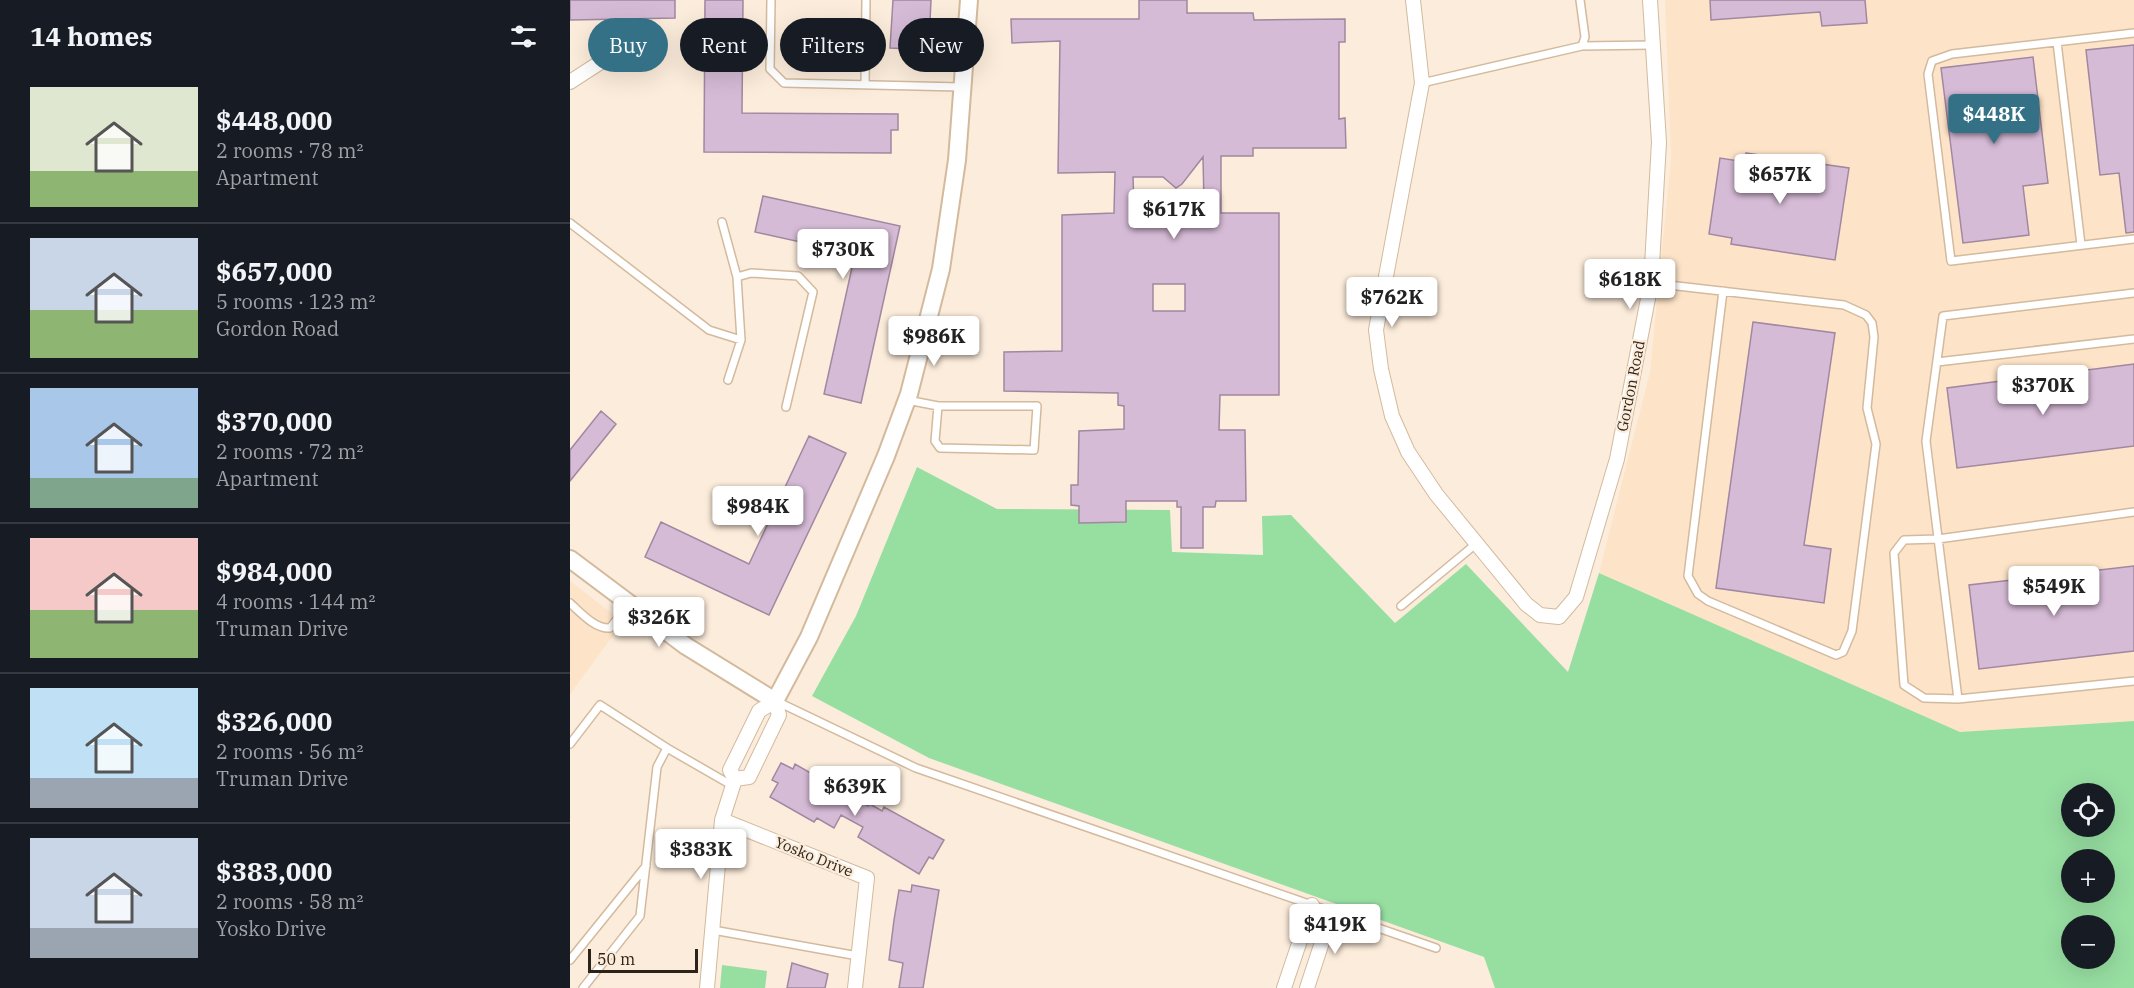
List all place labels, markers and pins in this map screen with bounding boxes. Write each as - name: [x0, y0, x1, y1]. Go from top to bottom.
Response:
- pin: $448K: [1952, 94, 2036, 145]
- pin: $657K: [1738, 154, 1822, 205]
- pin: $617K: [1132, 189, 1216, 240]
- pin: $730K: [801, 229, 885, 280]
- pin: $618K: [1588, 259, 1672, 310]
- pin: $762K: [1350, 277, 1434, 328]
- pin: $986K: [892, 316, 976, 367]
- pin: $370K: [2001, 365, 2085, 416]
- pin: $984K: [716, 486, 800, 537]
- pin: $549K: [2012, 566, 2096, 617]
- pin: $326K: [617, 597, 701, 648]
- pin: $639K: [813, 766, 897, 817]
- pin: $383K: [659, 829, 743, 880]
- pin: $419K: [1293, 904, 1377, 955]

